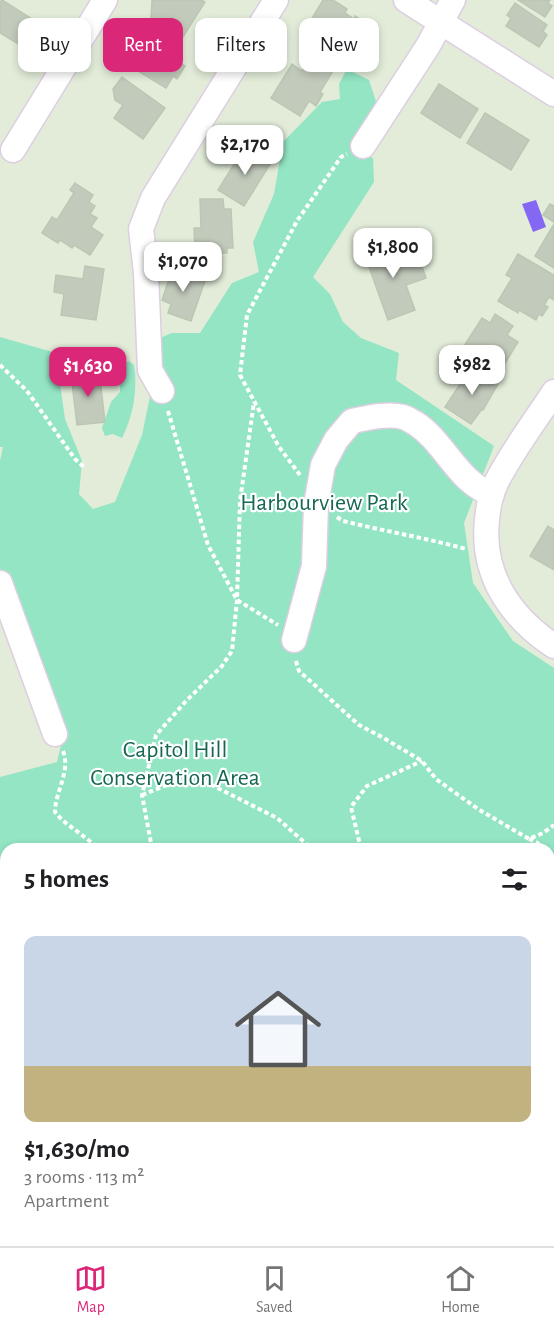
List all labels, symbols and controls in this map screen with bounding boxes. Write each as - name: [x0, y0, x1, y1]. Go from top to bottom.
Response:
- chip: Buy: [18, 18, 91, 72]
- chip: Rent: [103, 18, 183, 72]
- chip: Filters: [195, 18, 287, 72]
- chip: New: [299, 18, 379, 72]
- pin: $2,170: [196, 125, 294, 176]
- text: $2,170: [220, 134, 270, 154]
- pin: $1,800: [344, 228, 442, 279]
- text: $1,800: [367, 237, 419, 257]
- pin: $1,070: [134, 242, 232, 293]
- text: $1,070: [158, 251, 208, 271]
- pin: $982: [436, 345, 508, 396]
- pin: $1,630: [39, 347, 137, 398]
- text: $982: [453, 354, 491, 374]
- text: $1,630: [63, 356, 113, 376]
- park label: Harbourview Park: [240, 491, 408, 515]
- park label: Capitol Hill Conservation Area: [90, 738, 260, 790]
- icon: filters: [498, 863, 531, 896]
- text: 5 homes: [24, 866, 109, 892]
- icon: home: [224, 975, 332, 1083]
- text: $1,630/mo: [24, 1136, 130, 1162]
- text: 3 rooms · 113 m²: [24, 1167, 144, 1187]
- text: Apartment: [24, 1191, 109, 1211]
- tab: Map: [74, 1262, 107, 1317]
- tab: Saved: [256, 1262, 293, 1317]
- tab: Home: [441, 1262, 480, 1317]

